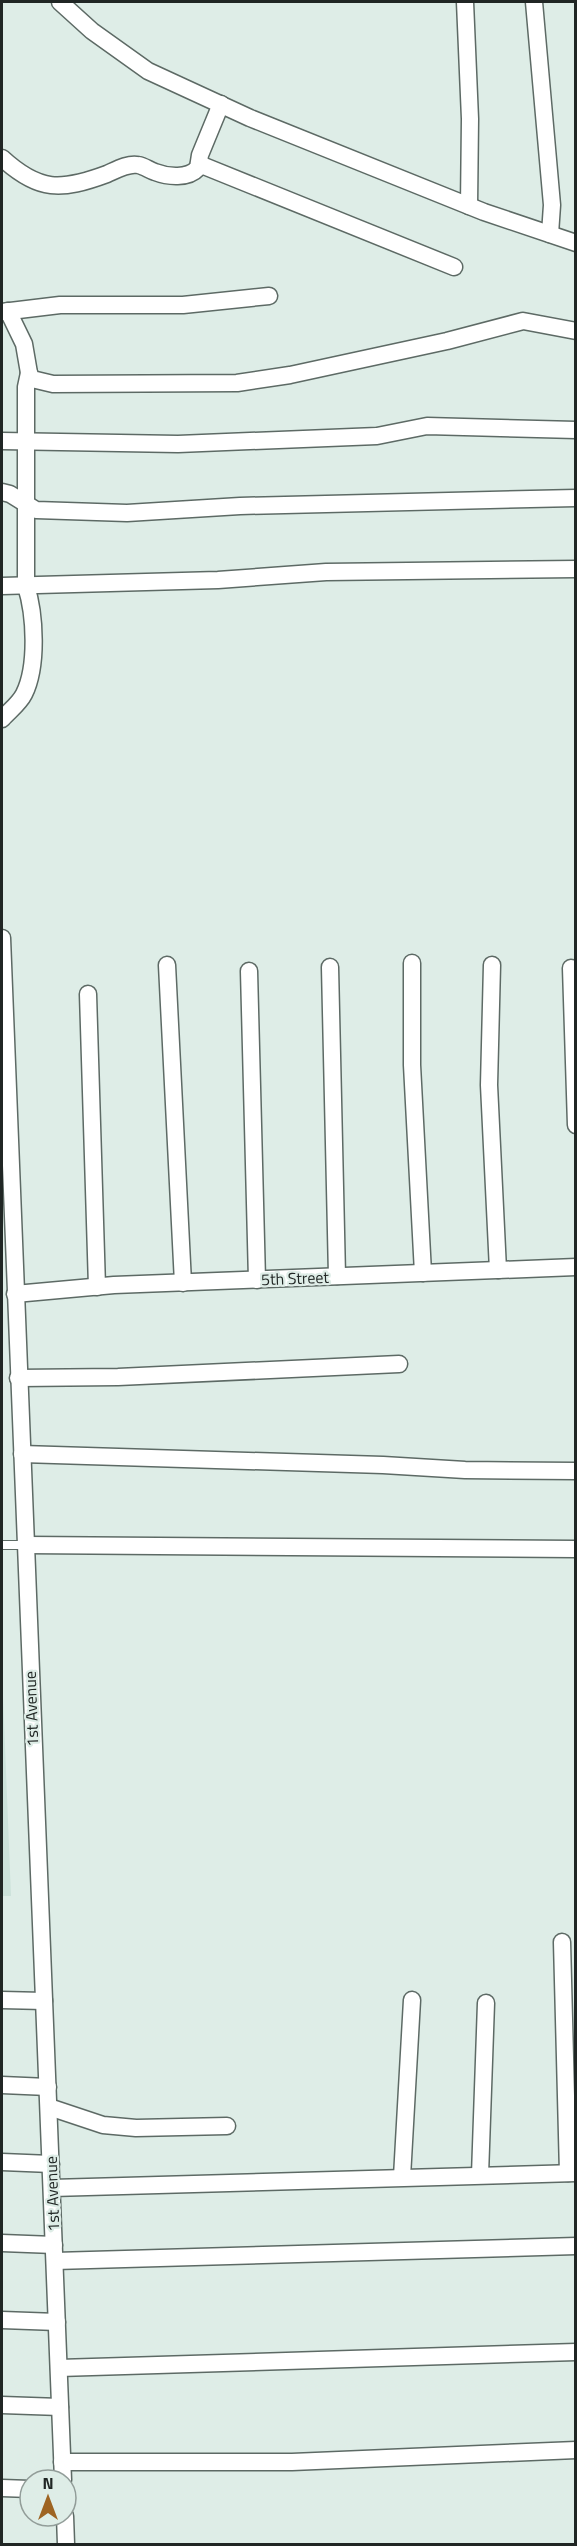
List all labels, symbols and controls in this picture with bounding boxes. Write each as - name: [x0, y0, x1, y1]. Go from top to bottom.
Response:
- street label: 5th Street: [261, 1265, 330, 1291]
- street label: 1st Avenue: [18, 1671, 44, 1747]
- street label: 1st Avenue: [39, 2156, 65, 2232]
- north arrow: [18, 2468, 78, 2528]
- text: N: [42, 2471, 54, 2495]

